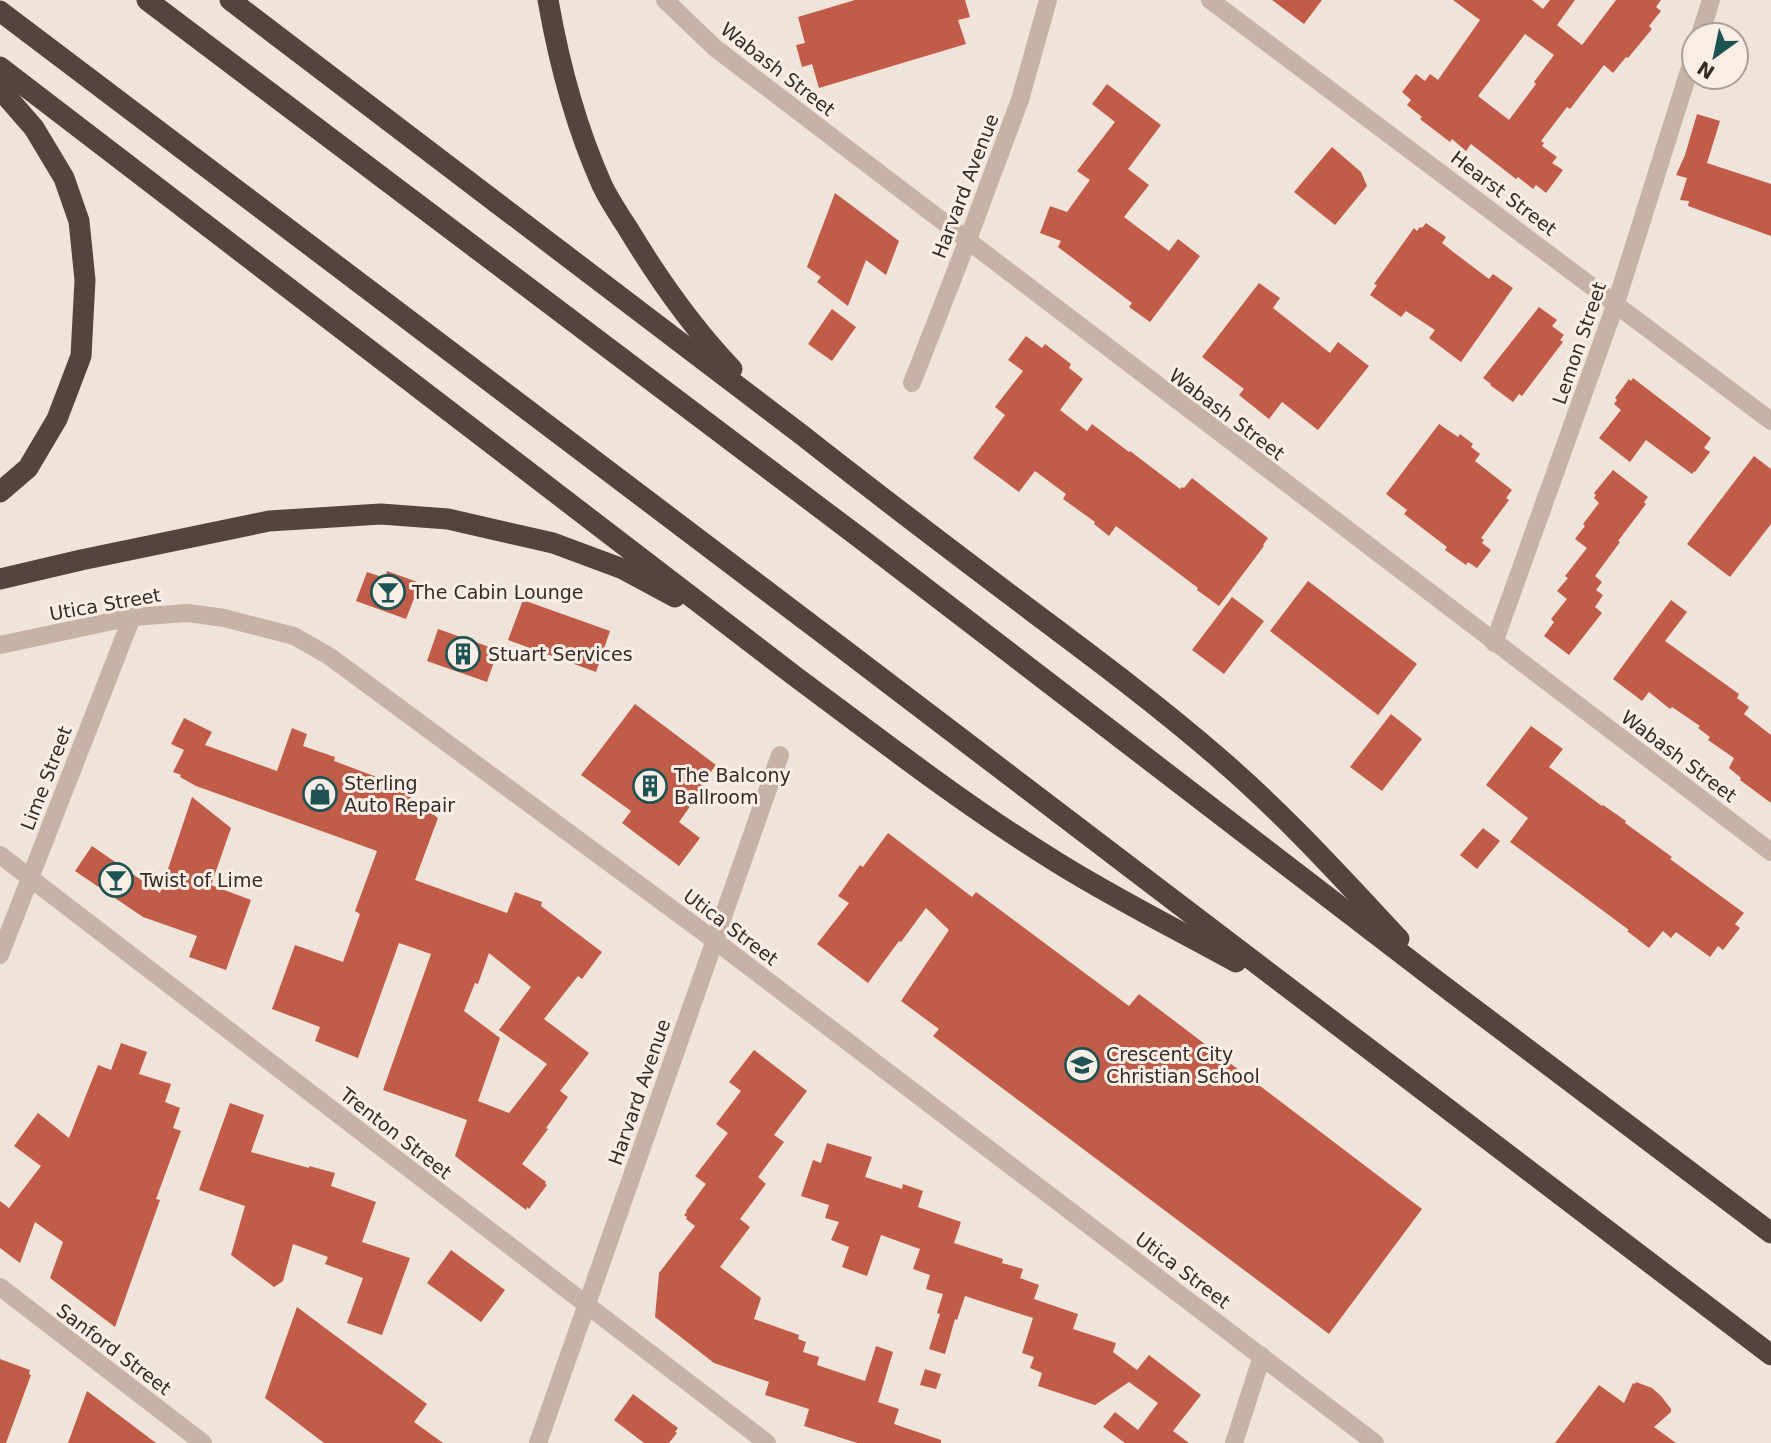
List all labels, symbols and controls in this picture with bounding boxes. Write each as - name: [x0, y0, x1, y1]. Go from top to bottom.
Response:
- street label: Wabash Street: [717, 18, 839, 120]
- north arrow: [1680, 21, 1750, 91]
- text: N: [1693, 57, 1718, 84]
- street label: Harvard Avenue: [927, 111, 1003, 261]
- street label: Hearst Street: [1447, 146, 1561, 240]
- street label: Lemon Street: [1548, 279, 1610, 407]
- street label: Wabash Street: [1165, 363, 1289, 465]
- bar icon: The Cabin Lounge: [369, 573, 407, 611]
- place label: The Cabin Lounge: [411, 581, 583, 603]
- street label: Utica Street: [48, 583, 162, 625]
- building icon: Stuart Services: [444, 635, 482, 673]
- place label: Stuart Services: [488, 643, 633, 665]
- street label: Wabash Street: [1617, 705, 1741, 807]
- street label: Lime Street: [16, 723, 76, 833]
- place label: The Balcony Ballroom: [673, 764, 791, 808]
- building icon: The Balcony Ballroom: [631, 767, 669, 805]
- place label: Sterling Auto Repair: [344, 772, 455, 816]
- shop icon: Sterling Auto Repair: [301, 775, 339, 813]
- bar icon: Twist of Lime: [97, 861, 135, 899]
- place label: Twist of Lime: [139, 869, 263, 891]
- street label: Utica Street: [679, 884, 783, 970]
- street label: Harvard Avenue: [604, 1016, 674, 1168]
- place label: Crescent City Christian School: [1106, 1043, 1260, 1087]
- school or university icon: Crescent City Christian School: [1063, 1046, 1101, 1084]
- street label: Trenton Street: [335, 1082, 456, 1183]
- street label: Utica Street: [1131, 1227, 1235, 1313]
- street label: Sanford Street: [53, 1299, 175, 1399]

